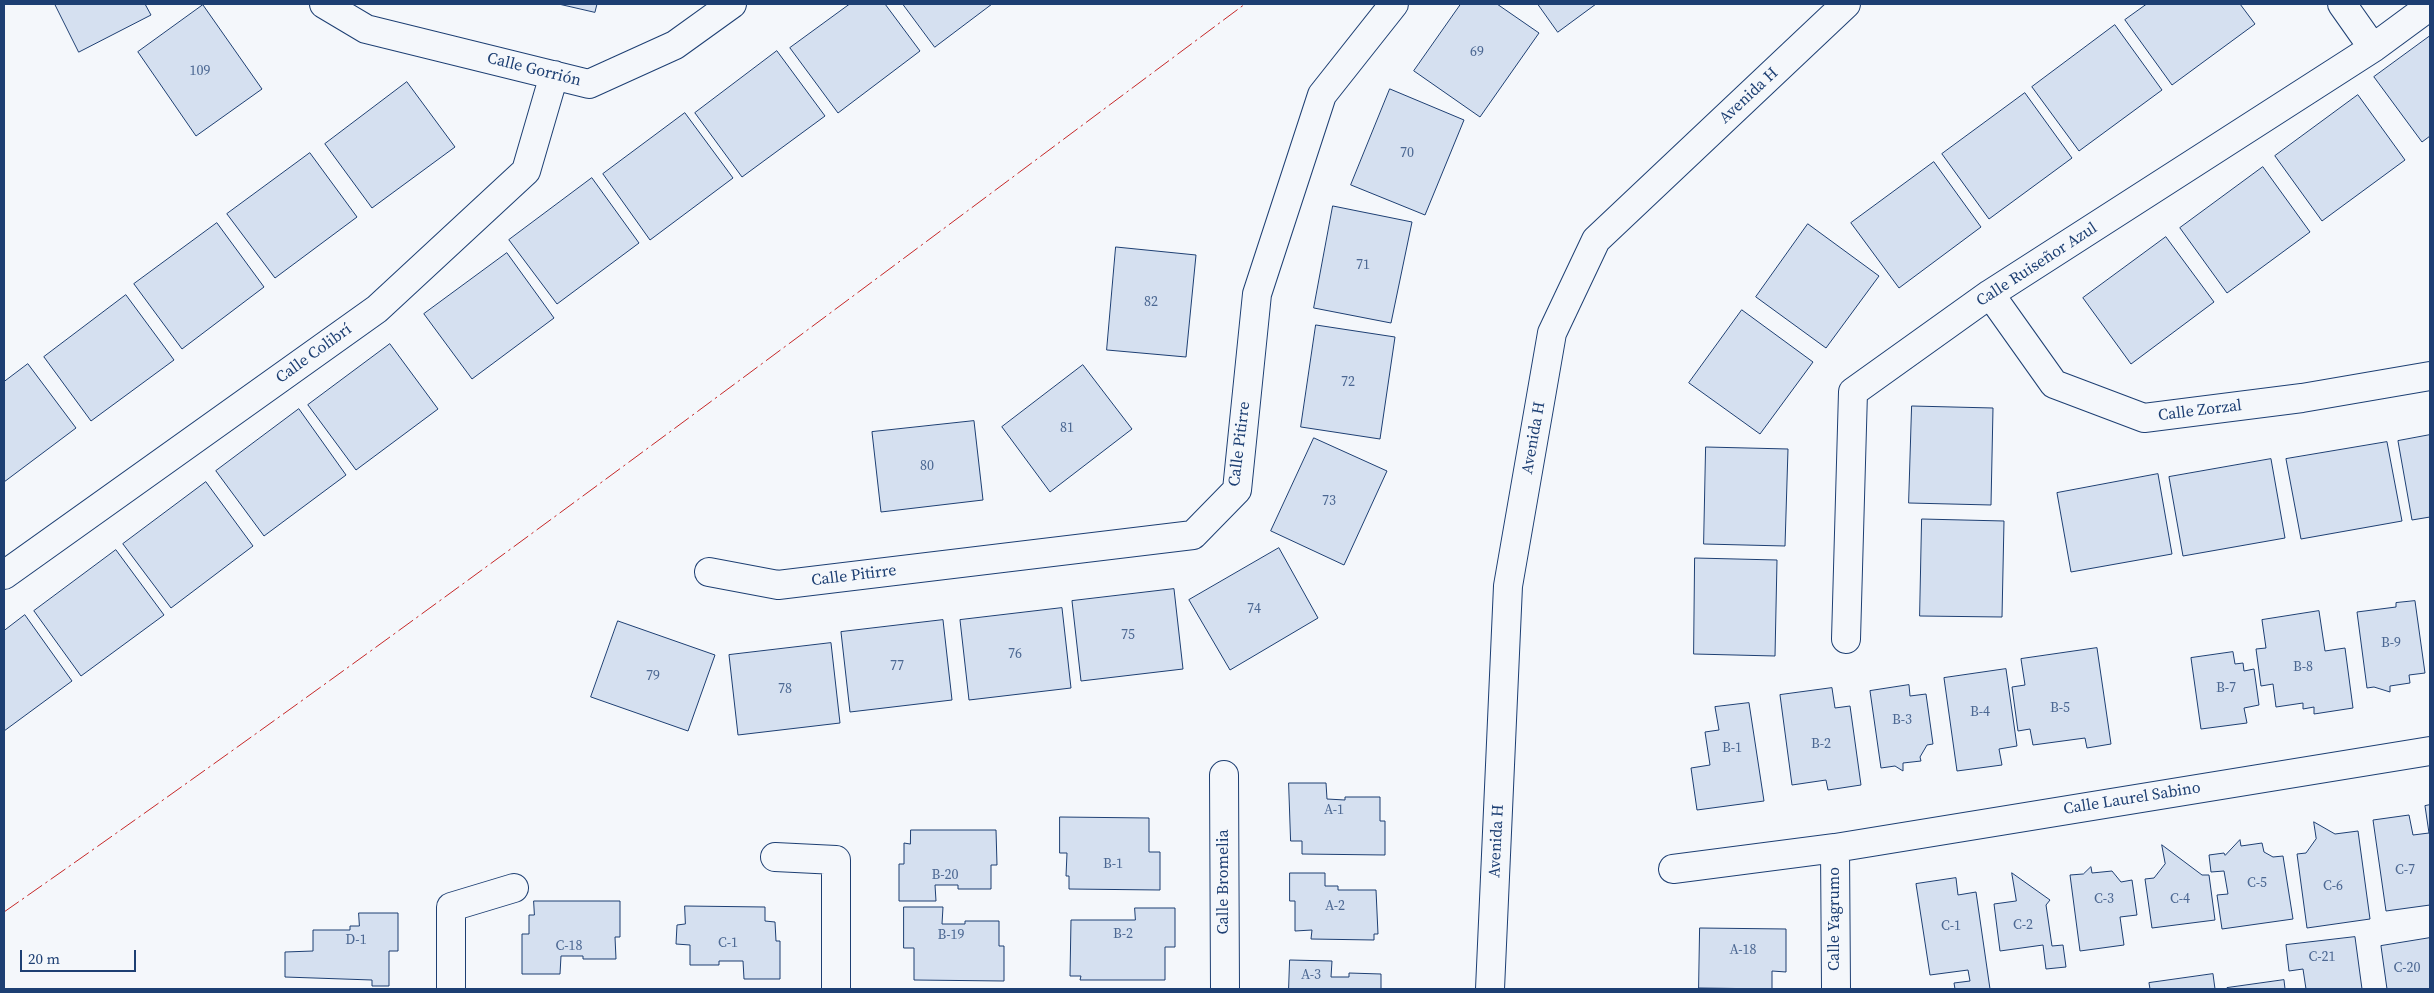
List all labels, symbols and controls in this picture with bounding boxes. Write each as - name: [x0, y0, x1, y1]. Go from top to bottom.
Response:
- house number: 69: [1470, 44, 1484, 60]
- street label: Calle Gorrión: [485, 49, 583, 91]
- house number: 109: [190, 63, 210, 79]
- street label: Avenida H: [1716, 64, 1782, 128]
- house number: 70: [1400, 145, 1414, 161]
- street label: Calle Ruiseñor Azul: [1973, 219, 2101, 311]
- house number: 71: [1356, 257, 1370, 273]
- house number: 82: [1144, 294, 1158, 310]
- street label: Calle Colibrí: [272, 320, 356, 388]
- house number: 72: [1341, 374, 1355, 390]
- street label: Calle Zorzal: [2157, 396, 2243, 426]
- street label: Calle Pitirre: [1225, 400, 1255, 488]
- street label: Avenida H: [1518, 400, 1550, 476]
- house number: 81: [1060, 420, 1074, 436]
- house number: 80: [920, 458, 934, 474]
- house number: 73: [1322, 493, 1336, 509]
- street label: Calle Pitirre: [810, 561, 898, 591]
- house number: 74: [1247, 601, 1261, 617]
- house number: 75: [1121, 627, 1135, 643]
- house number: B-9: [2381, 635, 2401, 651]
- house number: 76: [1008, 646, 1022, 662]
- house number: 77: [890, 658, 904, 674]
- house number: B-8: [2293, 659, 2313, 675]
- house number: 79: [646, 668, 660, 684]
- house number: B-7: [2216, 680, 2236, 696]
- house number: 78: [778, 681, 792, 697]
- house number: B-5: [2050, 700, 2070, 716]
- house number: B-4: [1970, 704, 1990, 720]
- house number: B-3: [1892, 712, 1912, 728]
- house number: B-2: [1811, 736, 1831, 752]
- house number: B-1: [1722, 740, 1742, 756]
- street label: Calle Laurel Sabino: [2062, 779, 2202, 819]
- house number: A-1: [1324, 802, 1344, 818]
- street label: Avenida H: [1485, 804, 1509, 878]
- street label: Calle Bromelia: [1214, 829, 1234, 935]
- house number: B-1: [1103, 856, 1123, 872]
- house number: C-7: [2395, 862, 2415, 878]
- house number: B-20: [931, 867, 959, 883]
- street label: Calle Yagrumo: [1825, 867, 1845, 971]
- house number: C-5: [2247, 875, 2267, 891]
- house number: C-6: [2323, 878, 2343, 894]
- house number: C-3: [2094, 891, 2114, 907]
- house number: C-4: [2170, 891, 2190, 907]
- house number: A-2: [1325, 898, 1345, 914]
- house number: C-2: [2013, 917, 2033, 933]
- house number: C-1: [1941, 918, 1961, 934]
- house number: B-2: [1113, 926, 1133, 942]
- house number: B-19: [937, 927, 965, 943]
- house number: D-1: [345, 932, 367, 948]
- house number: C-1: [718, 935, 738, 951]
- house number: C-18: [555, 938, 583, 954]
- scale bar: [22, 940, 139, 972]
- house number: A-18: [1729, 942, 1757, 958]
- text: 20 m: [28, 948, 60, 969]
- house number: C-21: [2308, 949, 2336, 965]
- house number: C-20: [2393, 960, 2421, 976]
- house number: A-3: [1301, 967, 1321, 983]

